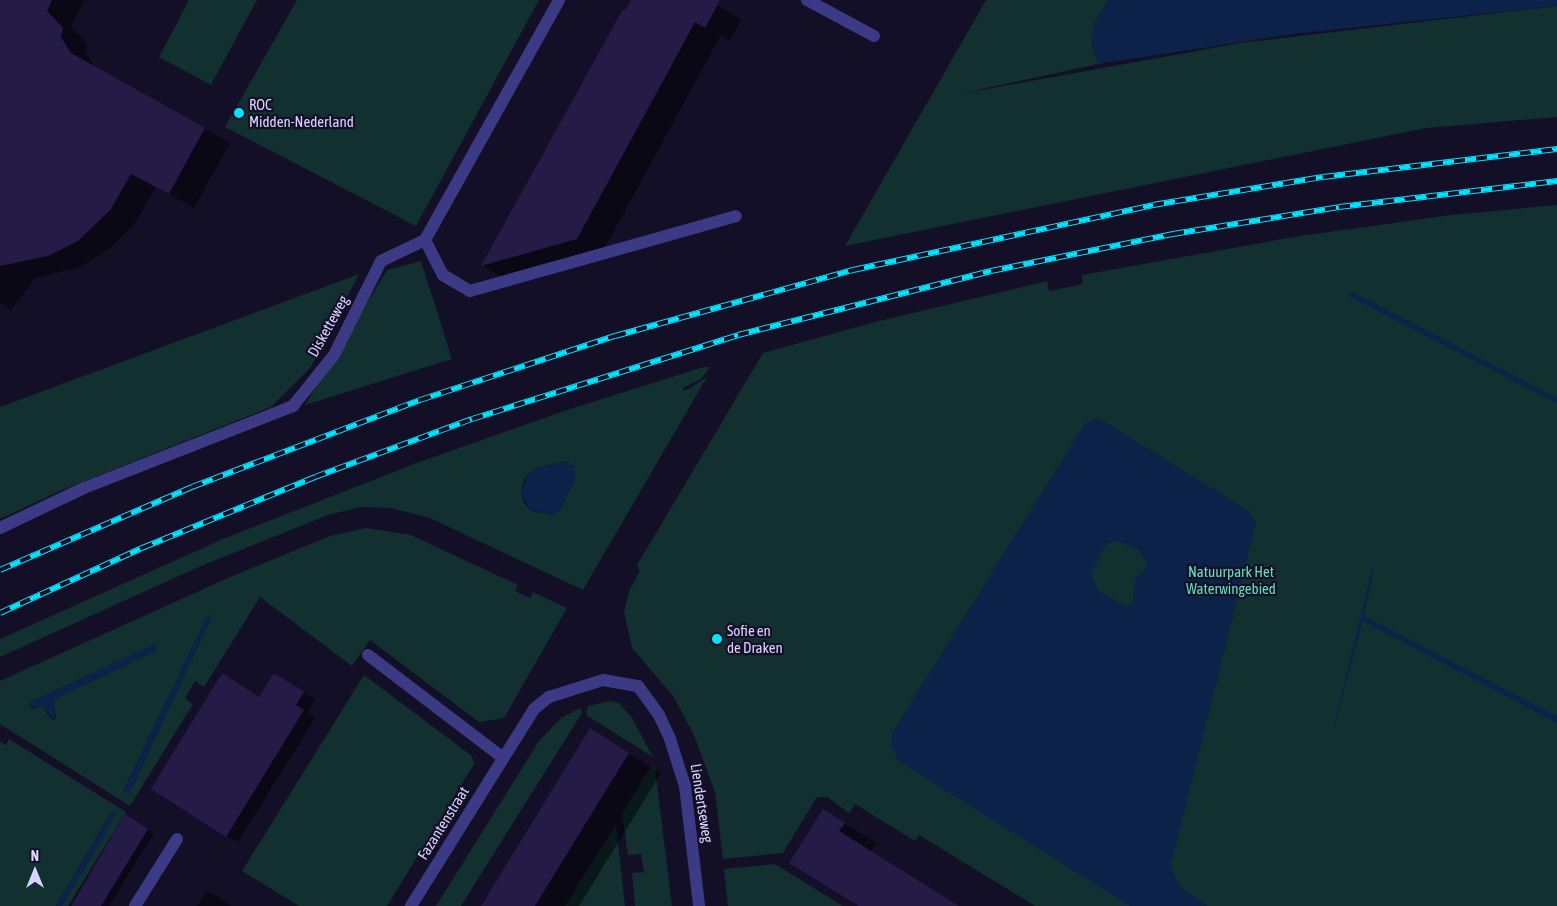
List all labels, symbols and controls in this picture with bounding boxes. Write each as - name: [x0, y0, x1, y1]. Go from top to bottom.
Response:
- place label: ROC Midden-Nederland: [249, 95, 354, 130]
- marker: ROC Midden-Nederland: [233, 107, 245, 119]
- street label: Disketteweg: [304, 292, 352, 360]
- park label: Natuurpark Het Waterwingebied: [1186, 562, 1276, 597]
- place label: Sofie en de Draken: [727, 621, 783, 656]
- marker: Sofie en de Draken: [711, 633, 723, 645]
- street label: Liendertseweg: [687, 762, 717, 844]
- street label: Fazantenstraat: [413, 783, 473, 863]
- north arrow: [10, 846, 60, 896]
- text: N: [31, 848, 39, 864]

